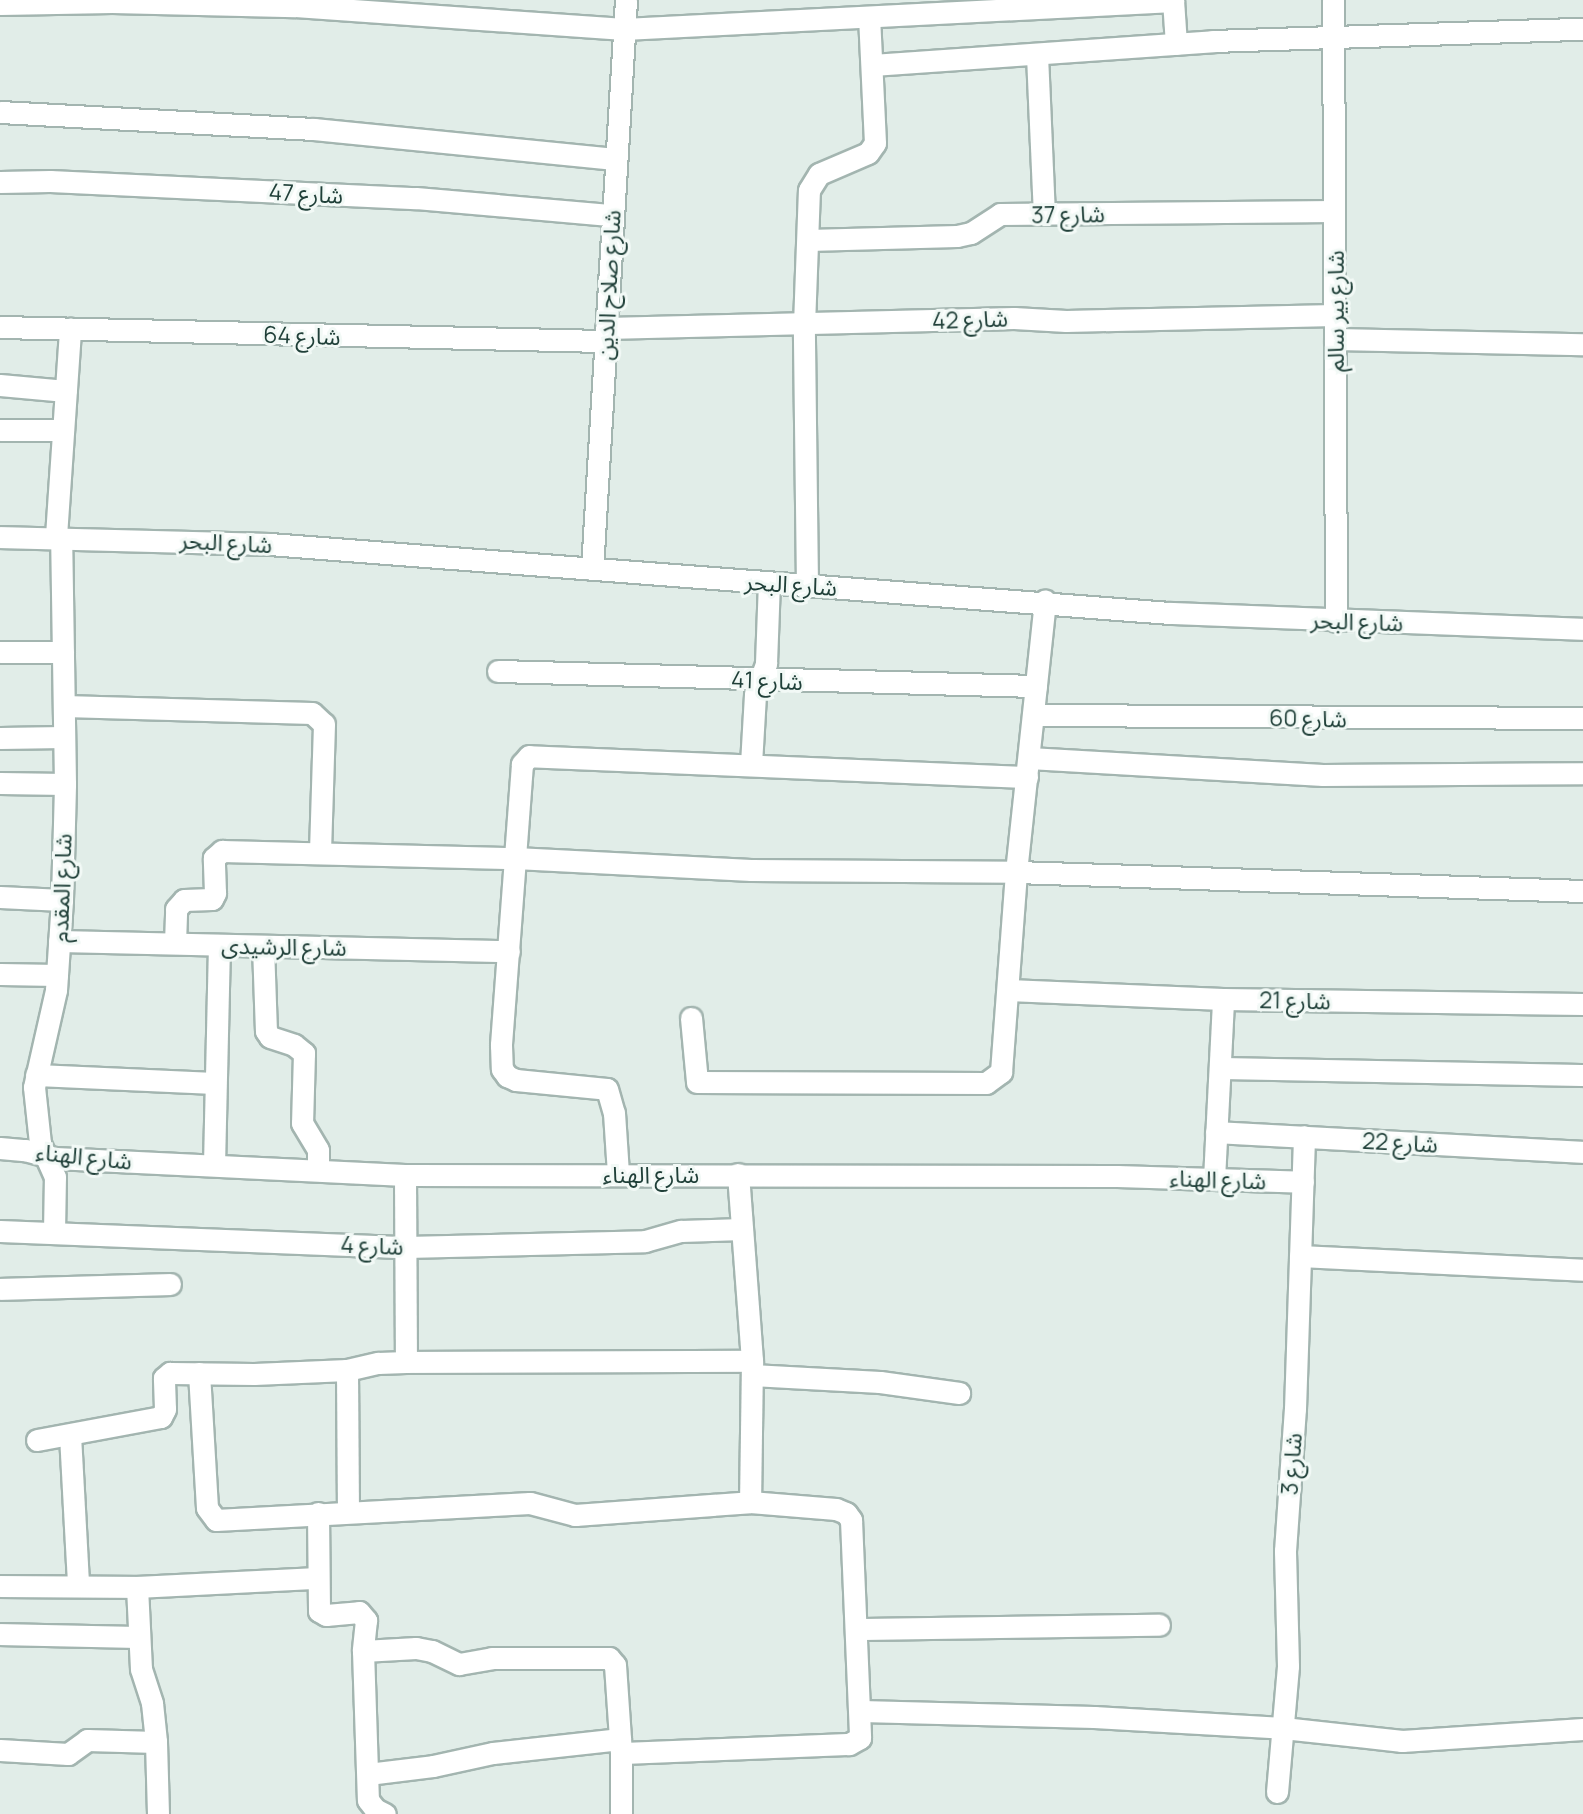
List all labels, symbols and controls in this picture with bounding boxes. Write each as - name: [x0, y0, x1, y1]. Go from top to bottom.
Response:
- street label: شارع 47: [268, 177, 344, 209]
- street label: شارع 37: [1031, 200, 1105, 228]
- street label: شارع صلاح الدين: [590, 209, 626, 361]
- street label: شارع بير سالم: [1321, 250, 1349, 372]
- street label: شارع 42: [931, 304, 1009, 334]
- street label: شارع 64: [263, 320, 341, 350]
- street label: شارع البحر: [179, 526, 273, 558]
- street label: شارع البحر: [744, 567, 838, 601]
- street label: شارع البحر: [1310, 606, 1404, 636]
- street label: شارع 41: [731, 665, 803, 695]
- street label: شارع 60: [1269, 704, 1347, 732]
- street label: شارع المقدم: [45, 833, 77, 943]
- street label: شارع الرشيدى: [221, 931, 347, 961]
- street label: شارع 21: [1259, 986, 1331, 1014]
- street label: شارع 22: [1362, 1126, 1438, 1158]
- street label: شارع الهناء: [35, 1137, 133, 1175]
- street label: شارع الهناء: [603, 1160, 699, 1188]
- street label: شارع الهناء: [1169, 1164, 1267, 1194]
- street label: شارع 4: [340, 1230, 404, 1260]
- street label: شارع 3: [1275, 1432, 1307, 1496]

